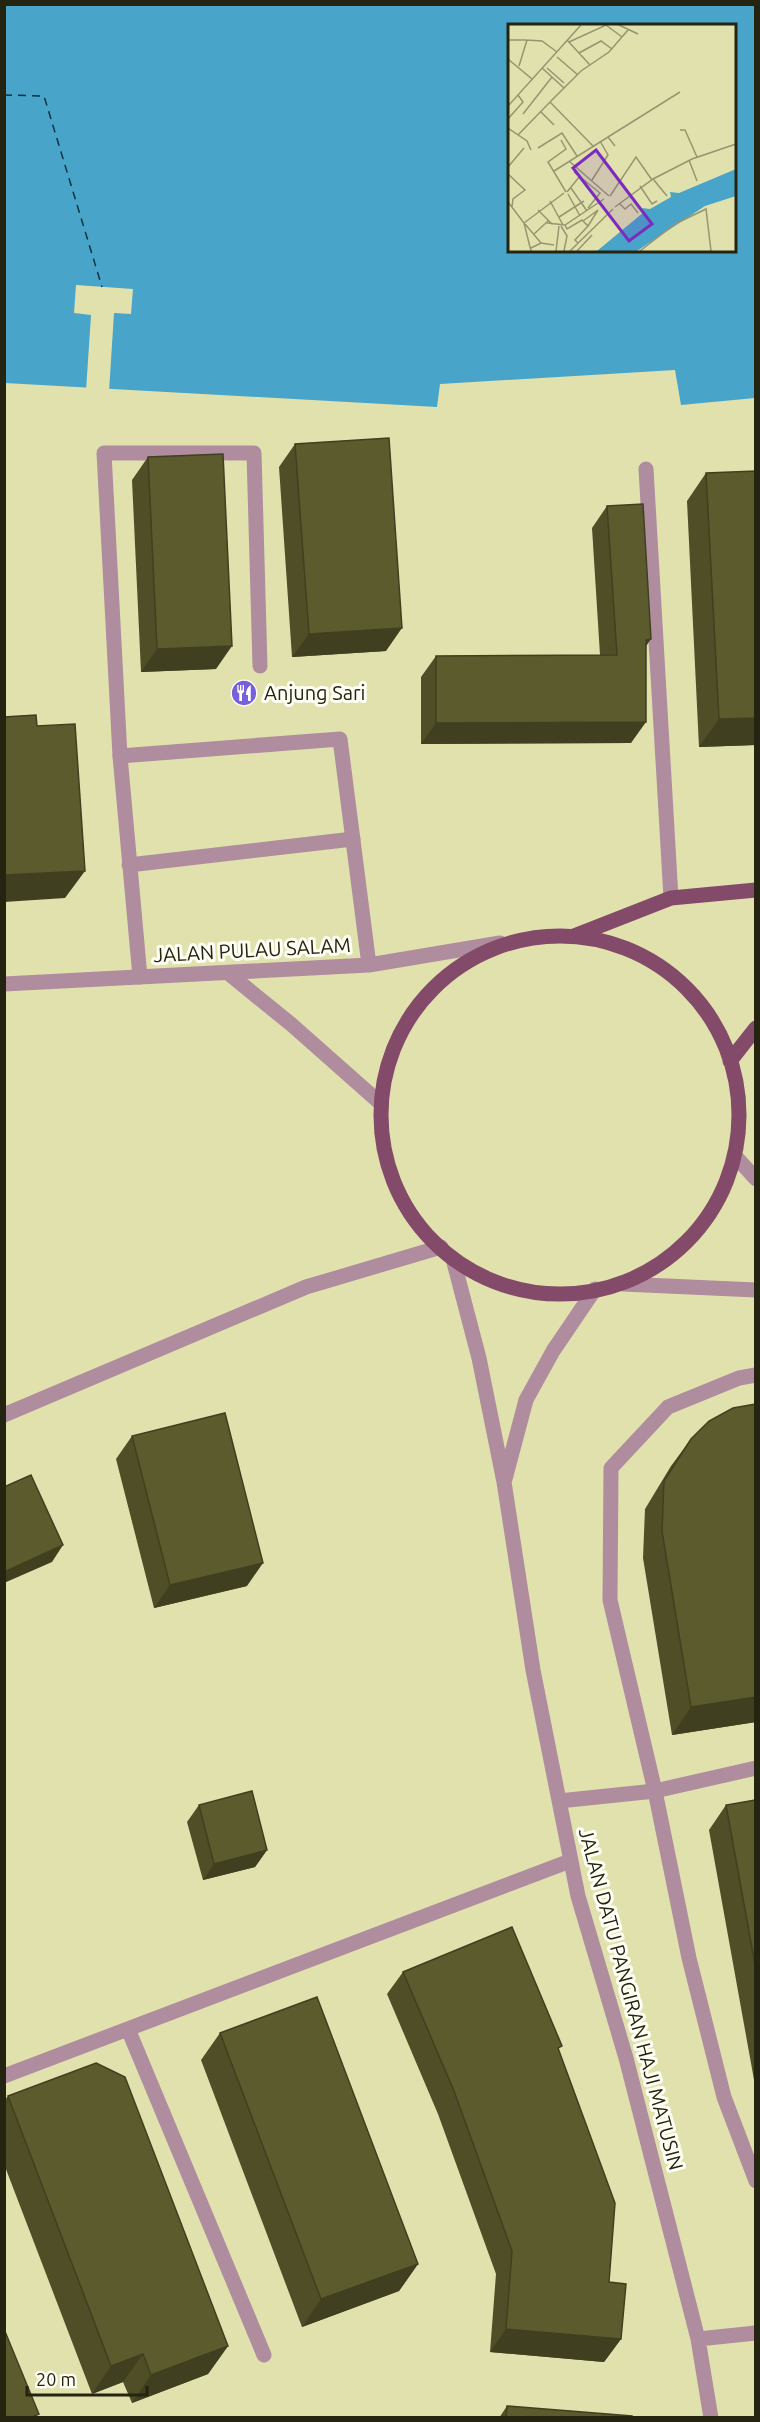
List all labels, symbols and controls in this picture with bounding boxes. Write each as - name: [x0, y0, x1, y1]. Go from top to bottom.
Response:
- inset map: [508, 24, 736, 252]
- restaurant icon: Anjung Sari: [229, 678, 259, 708]
- place label: Anjung Sari: [264, 681, 365, 704]
- street label: JALAN PULAU SALAM: [153, 933, 351, 966]
- street label: JALAN DATU PANGIRAN HAJI MATUSIN: [575, 1825, 688, 2172]
- scale bar: [27, 2359, 147, 2397]
- text: 20 m: [36, 2369, 76, 2389]

